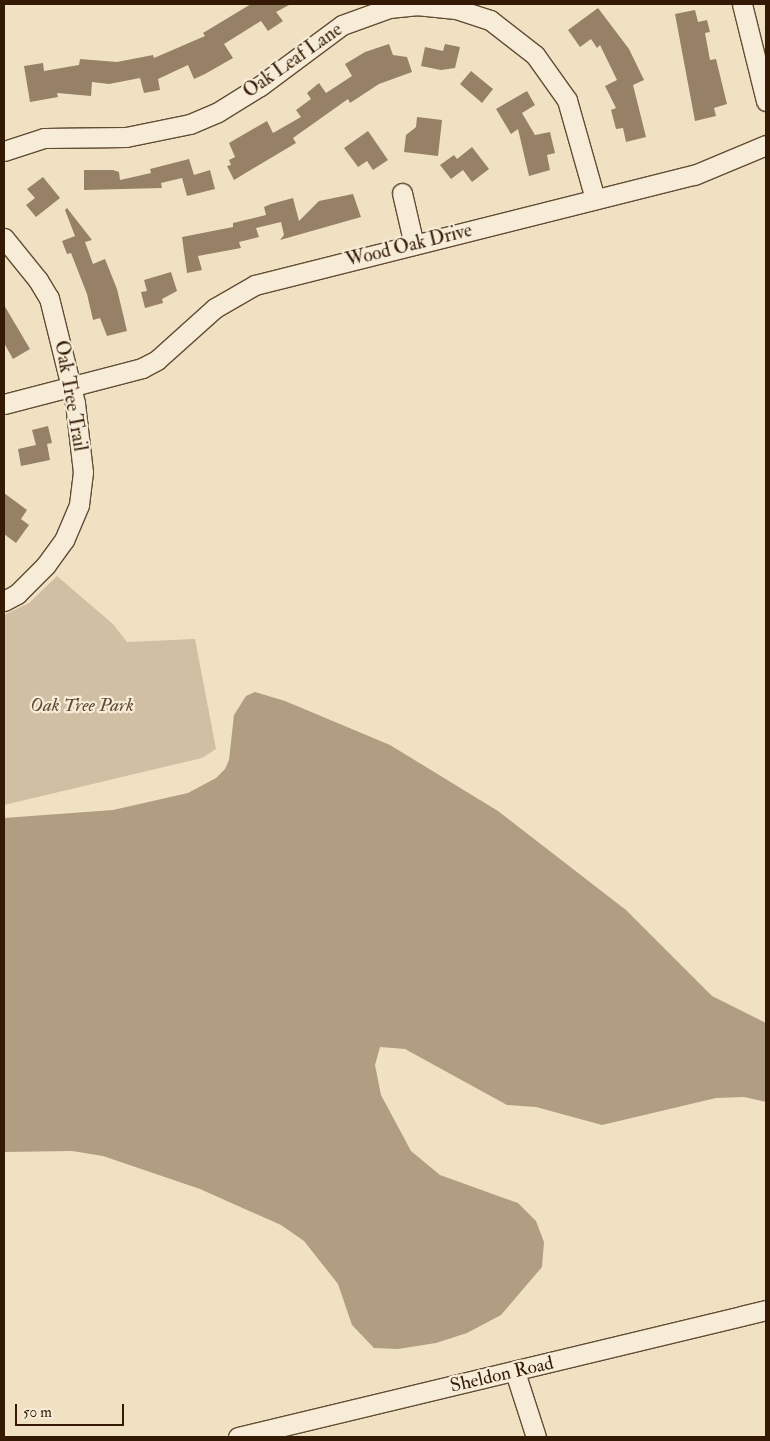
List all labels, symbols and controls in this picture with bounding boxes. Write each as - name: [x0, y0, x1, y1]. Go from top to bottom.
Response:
- street label: Oak Leaf Lane: [239, 19, 347, 103]
- street label: Wood Oak Drive: [344, 219, 474, 273]
- street label: Oak Tree Trail: [49, 339, 91, 453]
- park label: Oak Tree Park: [30, 695, 134, 717]
- street label: Sheldon Road: [448, 1352, 556, 1398]
- scale bar: [18, 1394, 126, 1426]
- text: 50 m: [23, 1403, 52, 1422]

